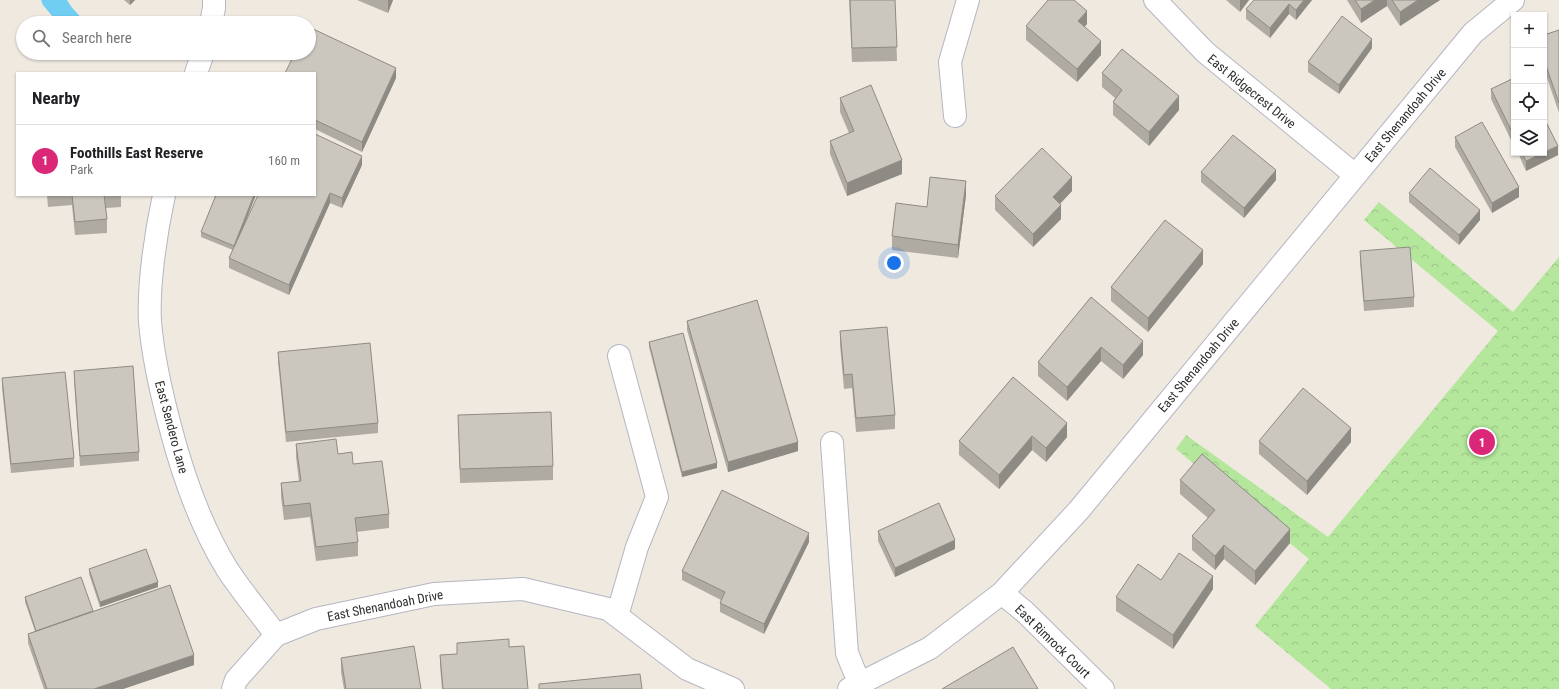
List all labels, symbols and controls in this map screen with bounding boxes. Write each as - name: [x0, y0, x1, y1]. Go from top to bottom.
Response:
- map controls: [1511, 12, 1547, 156]
- button: +: [1511, 12, 1547, 48]
- search box: [16, 16, 316, 60]
- icon: search: [30, 27, 52, 49]
- text: Search here: [62, 29, 132, 47]
- button: −: [1511, 48, 1547, 84]
- street label: East Ridgecrest Drive: [1205, 51, 1299, 131]
- street label: East Shenandoah Drive: [1362, 65, 1449, 165]
- button: locate: [1511, 84, 1547, 120]
- text: Nearby: [32, 88, 80, 108]
- button: layers: [1511, 120, 1547, 156]
- text: Foothills East Reserve: [70, 144, 203, 162]
- text: 1: [42, 153, 48, 168]
- text: 160 m: [268, 153, 300, 168]
- text: Park: [70, 162, 93, 177]
- your location: [884, 253, 904, 273]
- street label: East Shenandoah Drive: [1155, 315, 1242, 415]
- street label: East Sendero Lane: [152, 379, 191, 475]
- pin: 1: [1469, 427, 1495, 457]
- street label: East Shenandoah Drive: [326, 587, 444, 624]
- street label: East Rimrock Court: [1012, 602, 1093, 681]

